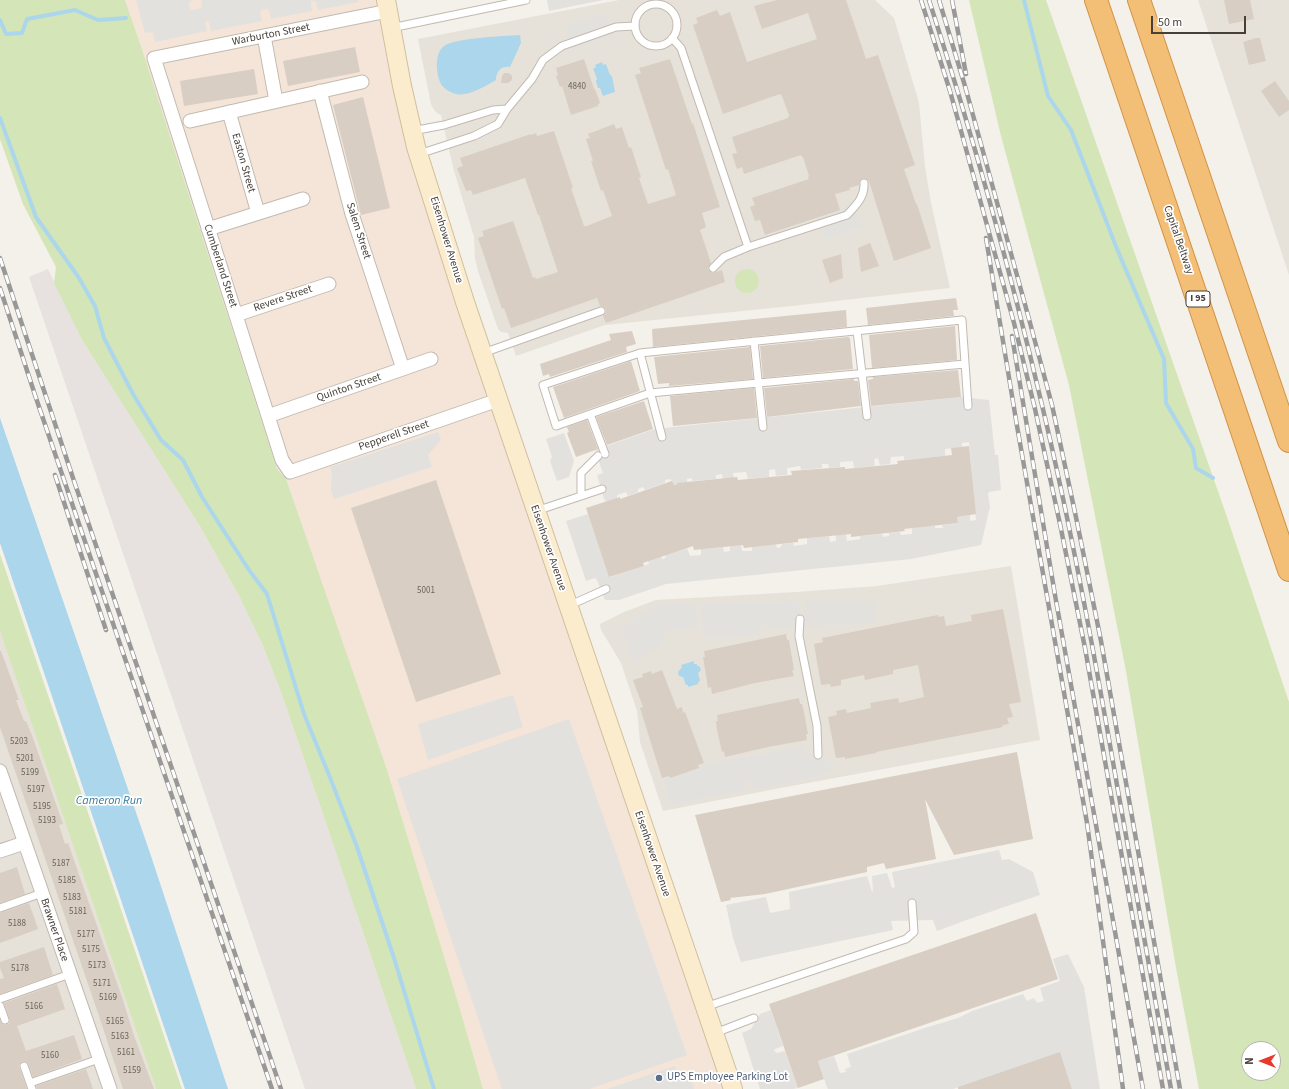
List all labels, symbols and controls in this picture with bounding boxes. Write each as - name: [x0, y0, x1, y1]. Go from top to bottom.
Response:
- scale bar: [1153, 8, 1248, 34]
- text: 50 m: [1158, 14, 1182, 31]
- street label: Warburton Street: [231, 21, 311, 49]
- house number: 4840: [568, 82, 586, 92]
- street label: Easton Street: [228, 132, 258, 194]
- street label: Eisenhower Avenue: [427, 195, 465, 285]
- street label: Salem Street: [343, 201, 373, 261]
- street label: Capital Beltway: [1160, 204, 1196, 276]
- street label: Cumberland Street: [200, 223, 240, 309]
- street label: Revere Street: [252, 283, 314, 315]
- road number: I 95: [1186, 291, 1210, 307]
- street label: Quinton Street: [315, 371, 383, 405]
- street label: Pepperell Street: [357, 418, 431, 454]
- street label: Eisenhower Avenue: [527, 503, 569, 593]
- house number: 5001: [417, 586, 435, 596]
- house number: 5203: [10, 737, 28, 747]
- house number: 5201: [16, 754, 34, 764]
- house number: 5199: [21, 768, 39, 778]
- house number: 5197: [27, 785, 45, 795]
- water label: Cameron Run: [76, 794, 142, 808]
- house number: 5195: [33, 802, 51, 812]
- street label: Eisenhower Avenue: [631, 809, 673, 899]
- house number: 5193: [38, 816, 56, 826]
- house number: 5187: [52, 859, 70, 869]
- house number: 5185: [58, 876, 76, 886]
- house number: 5183: [63, 893, 81, 903]
- street label: Brawner Place: [37, 897, 71, 963]
- house number: 5181: [69, 907, 87, 917]
- house number: 5188: [8, 919, 26, 929]
- house number: 5177: [77, 930, 95, 940]
- house number: 5175: [82, 945, 100, 955]
- house number: 5173: [88, 961, 106, 971]
- house number: 5178: [11, 964, 29, 974]
- house number: 5171: [93, 979, 111, 989]
- house number: 5169: [99, 993, 117, 1003]
- house number: 5166: [25, 1002, 43, 1012]
- house number: 5165: [106, 1017, 124, 1027]
- house number: 5163: [111, 1032, 129, 1042]
- north arrow: [1241, 1041, 1281, 1081]
- house number: 5161: [117, 1048, 135, 1058]
- house number: 5160: [41, 1051, 59, 1061]
- text: N: [1242, 1057, 1257, 1065]
- house number: 5159: [123, 1066, 141, 1076]
- place label: UPS Employee Parking Lot: [667, 1071, 788, 1085]
- marker: UPS Employee Parking Lot: [654, 1073, 664, 1083]

